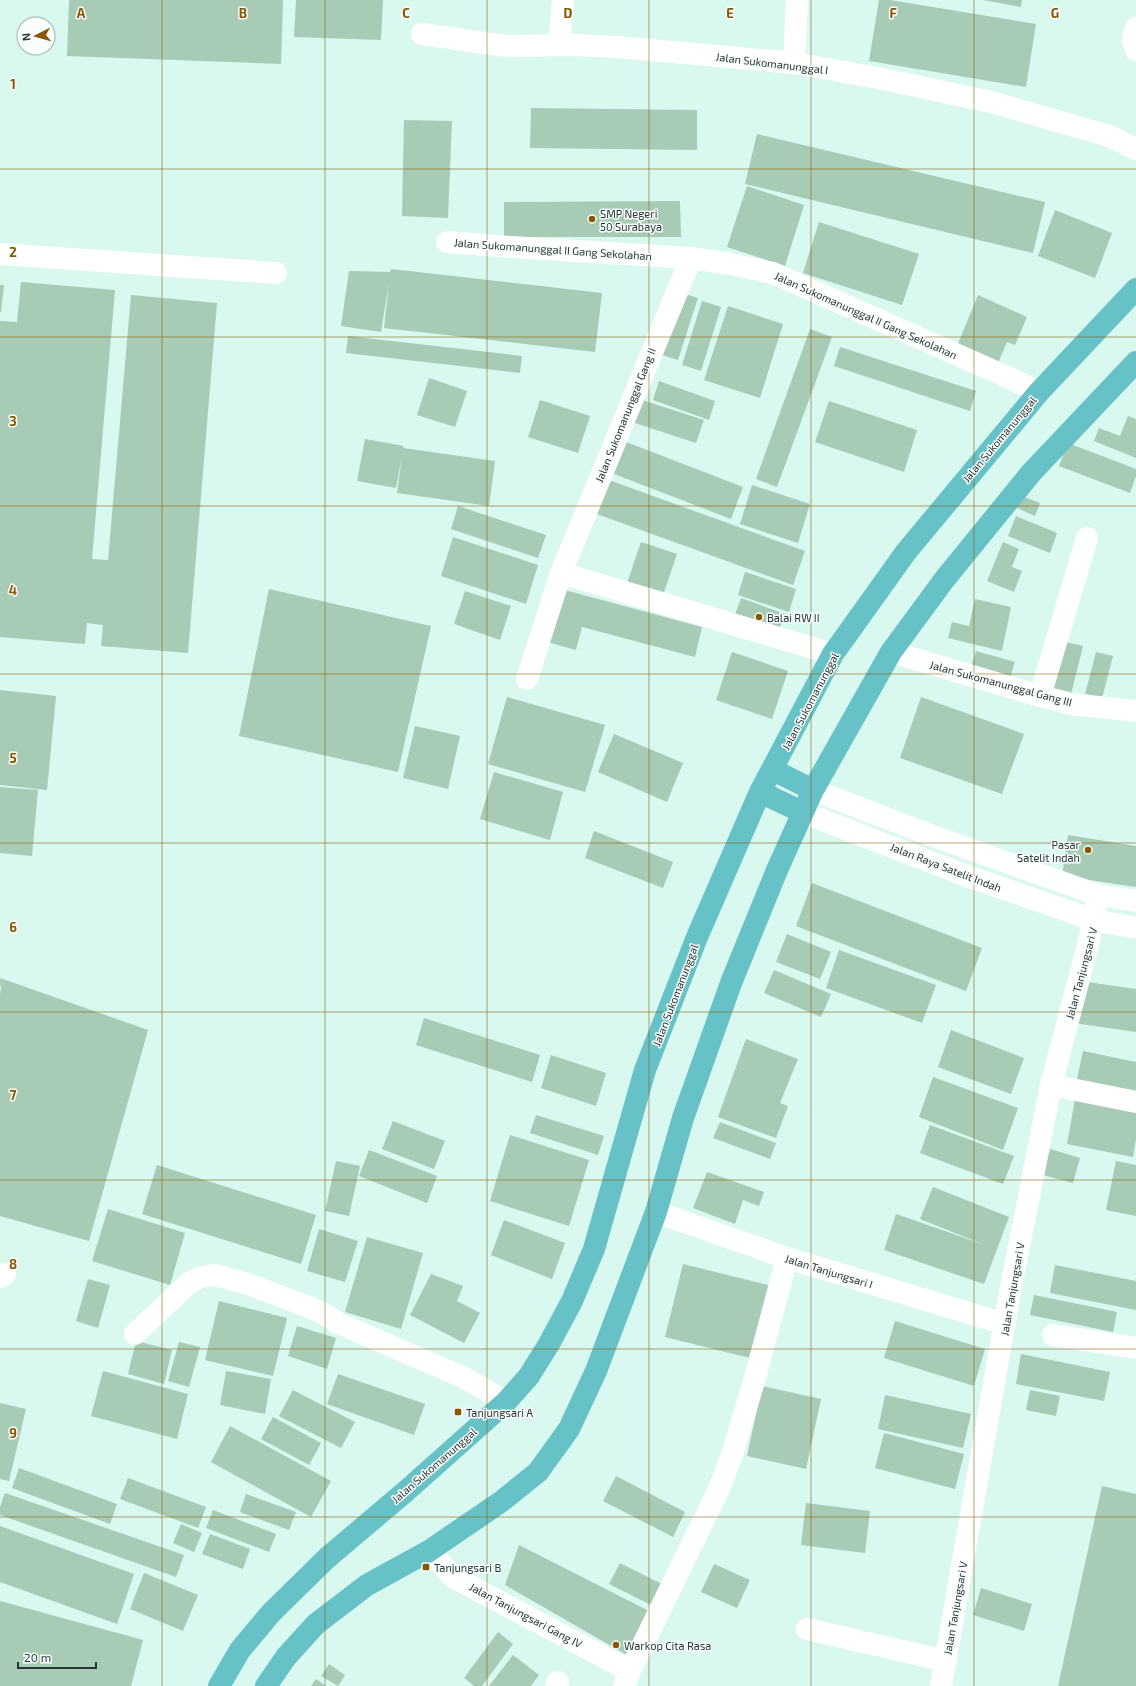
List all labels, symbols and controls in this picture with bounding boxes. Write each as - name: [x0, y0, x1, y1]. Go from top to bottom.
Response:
- text: A: [77, 5, 86, 21]
- text: B: [239, 5, 247, 21]
- text: C: [402, 5, 410, 21]
- text: D: [564, 5, 573, 21]
- text: E: [726, 5, 734, 21]
- text: F: [889, 5, 897, 21]
- text: G: [1051, 5, 1059, 21]
- north arrow: [16, 16, 56, 56]
- text: N: [19, 32, 32, 42]
- street label: Jalan Sukomanunggal I: [715, 50, 829, 76]
- text: 1: [10, 76, 16, 92]
- place label: SMP Negeri 50 Surabaya: [600, 207, 662, 233]
- marker: SMP Negeri 50 Surabaya: [587, 214, 597, 224]
- street label: Jalan Sukomanunggal II Gang Sekolahan: [454, 236, 652, 262]
- text: 2: [9, 244, 17, 260]
- street label: Jalan Sukomanunggal II Gang Sekolahan: [773, 269, 959, 361]
- street label: Jalan Sukomanunggal Gang II: [592, 346, 658, 484]
- street label: Jalan Sukomanunggal: [959, 393, 1039, 485]
- text: 3: [9, 413, 17, 429]
- text: 4: [9, 582, 17, 598]
- place label: Balai RW II: [767, 611, 820, 624]
- marker: Balai RW II: [754, 612, 764, 622]
- street label: Jalan Sukomanunggal: [779, 649, 842, 752]
- street label: Jalan Sukomanunggal Gang III: [928, 658, 1074, 708]
- text: 5: [9, 750, 17, 766]
- place label: Pasar Satelit Indah: [1017, 838, 1081, 864]
- street label: Jalan Raya Satelit Indah: [889, 840, 1003, 894]
- marker: Pasar Satelit Indah: [1083, 845, 1093, 855]
- text: 6: [9, 919, 17, 935]
- street label: Jalan Tanjungsari V: [1062, 925, 1101, 1021]
- street label: Jalan Sukomanunggal: [650, 941, 701, 1048]
- text: 7: [10, 1087, 17, 1103]
- street label: Jalan Tanjungsari V: [997, 1241, 1028, 1337]
- street label: Jalan Tanjungsari I: [783, 1251, 874, 1291]
- text: 8: [9, 1256, 17, 1272]
- place label: Tanjungsari A: [466, 1406, 533, 1420]
- marker: Tanjungsari A: [453, 1407, 463, 1417]
- street label: Jalan Sukomanunggal: [389, 1424, 480, 1505]
- text: 9: [9, 1425, 17, 1441]
- street label: Jalan Tanjungsari V: [940, 1560, 971, 1656]
- place label: Tanjungsari B: [434, 1561, 502, 1575]
- marker: Tanjungsari B: [421, 1562, 431, 1572]
- street label: Jalan Tanjungsari Gang IV: [467, 1580, 585, 1651]
- place label: Warkop Cita Rasa: [624, 1639, 711, 1652]
- marker: Warkop Cita Rasa: [611, 1640, 621, 1650]
- scale bar: [18, 1644, 96, 1670]
- text: 20 m: [24, 1650, 51, 1664]

